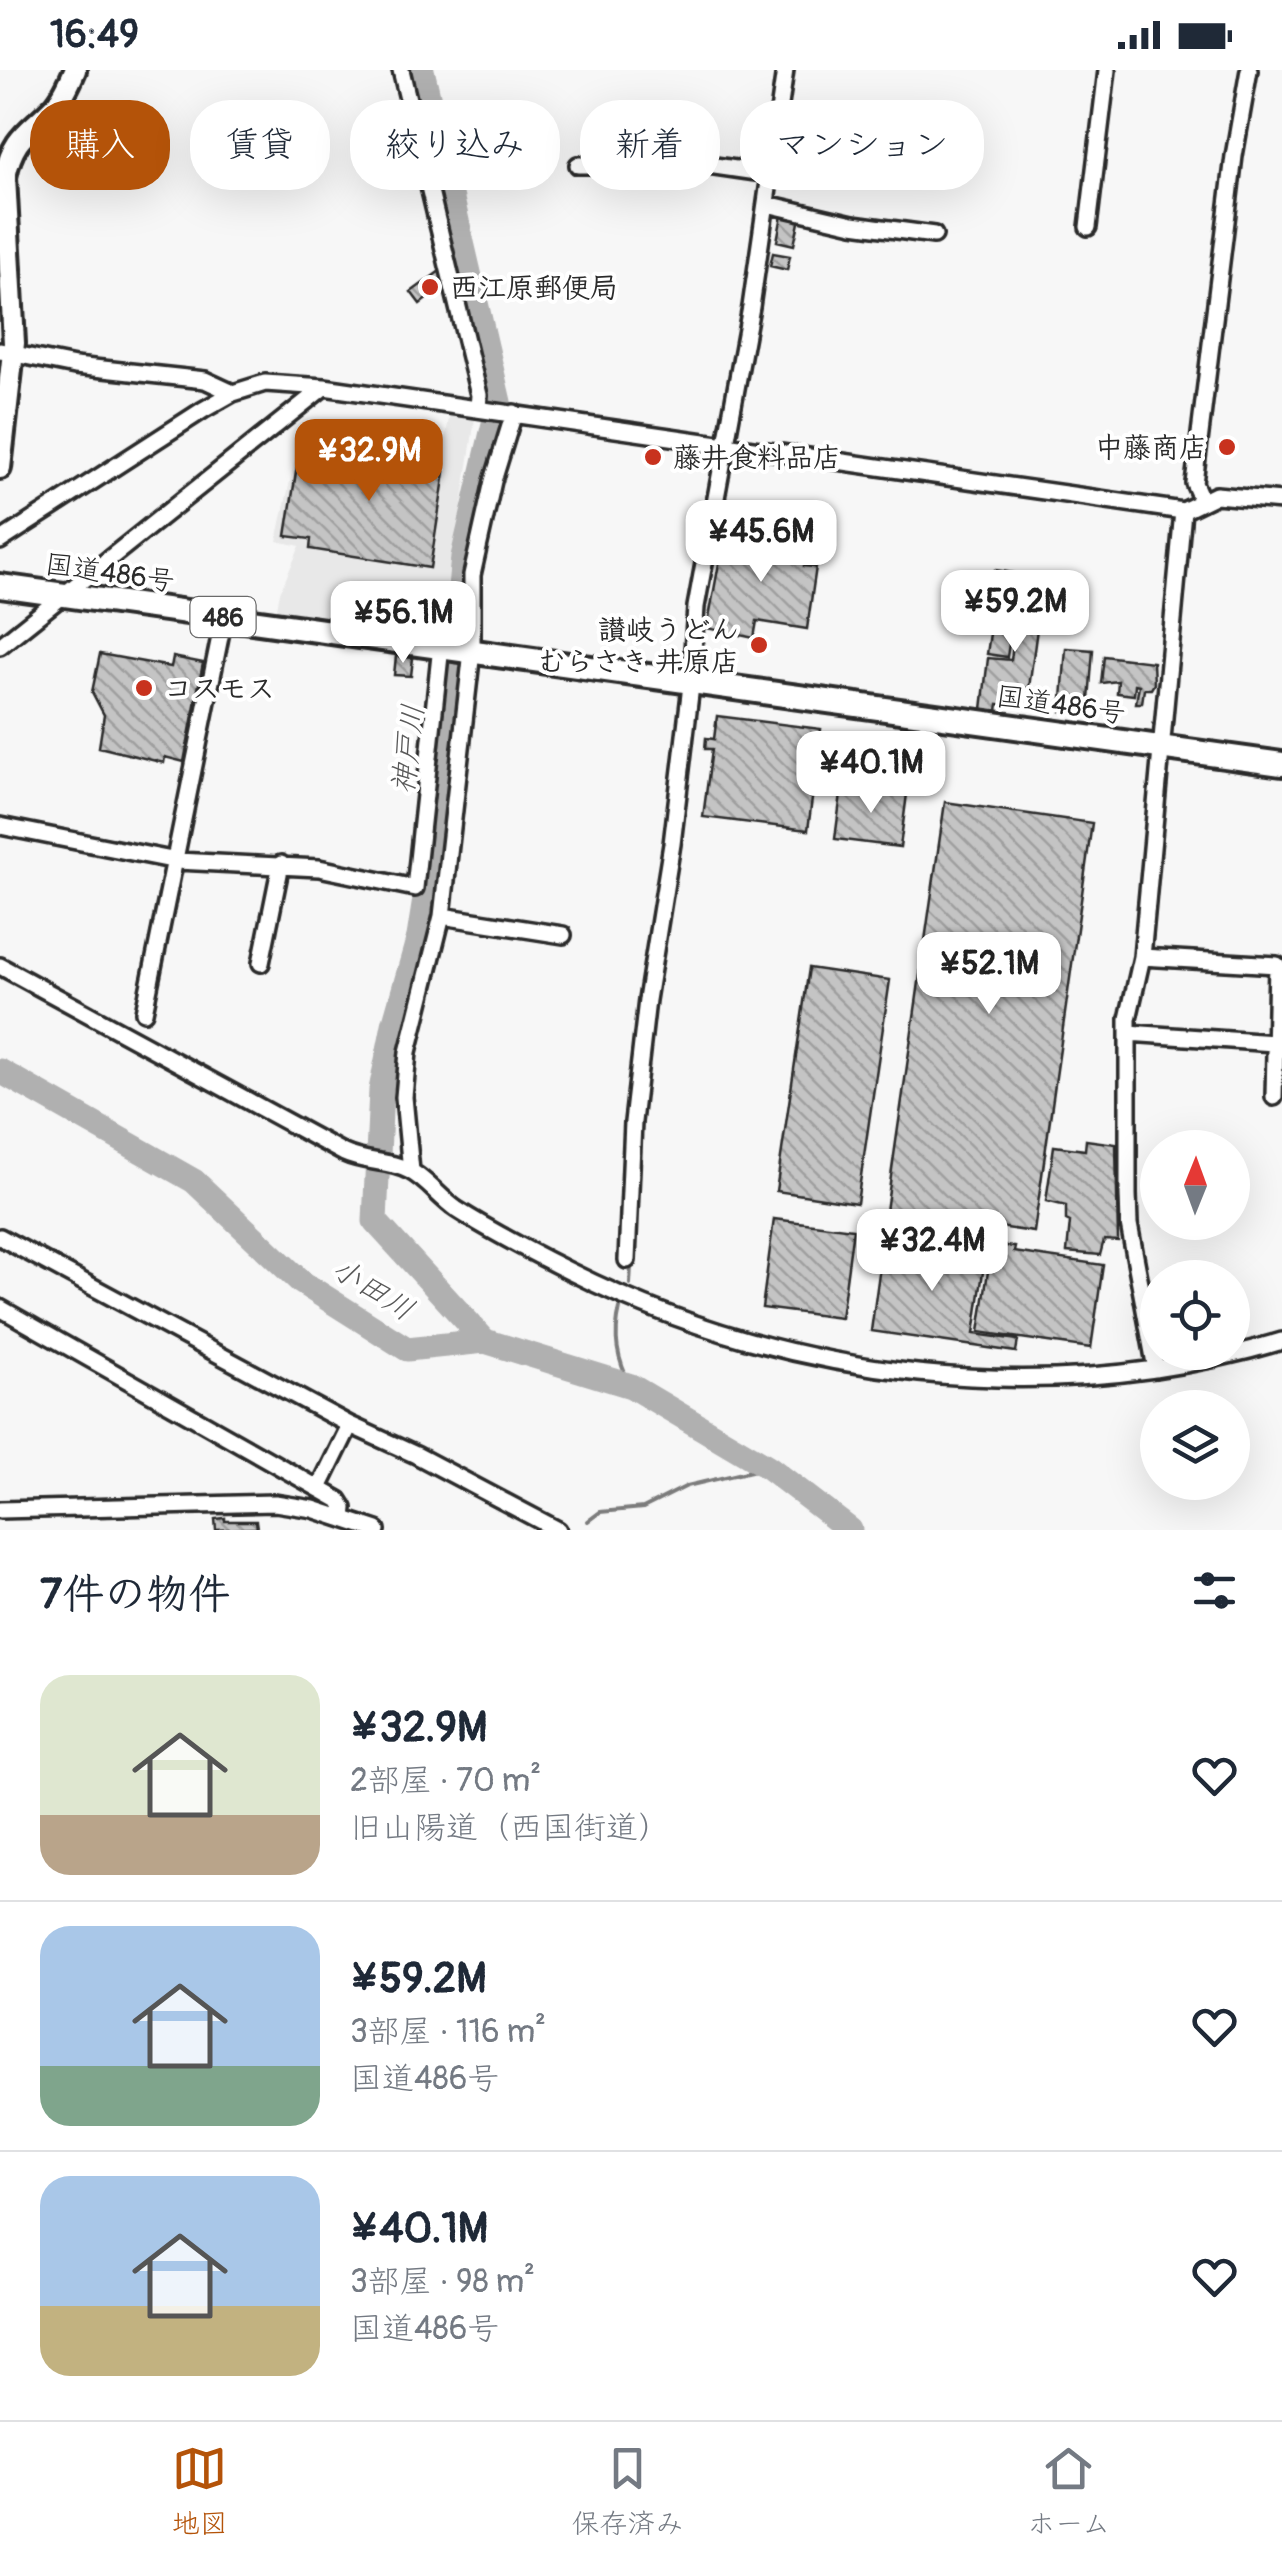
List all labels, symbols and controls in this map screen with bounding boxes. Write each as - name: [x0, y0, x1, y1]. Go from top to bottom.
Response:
- text: 16:49: [50, 11, 139, 59]
- chip: 購入: [30, 100, 170, 190]
- chip: 賃貸: [190, 100, 330, 190]
- chip: 絞り込み: [350, 100, 560, 190]
- chip: 新着: [580, 100, 720, 190]
- chip: マンション: [740, 100, 984, 190]
- place label: 西江原郵便局: [450, 271, 618, 306]
- marker: 西江原郵便局: [419, 276, 441, 298]
- pin: ¥32.9M: [288, 419, 450, 504]
- text: ¥32.9M: [317, 431, 421, 471]
- place label: 中藤商店: [1095, 431, 1207, 466]
- marker: 中藤商店: [1216, 436, 1238, 458]
- place label: 藤井食料品店: [673, 441, 841, 476]
- marker: 藤井食料品店: [642, 446, 664, 468]
- pin: ¥45.6M: [680, 500, 842, 585]
- text: ¥45.6M: [708, 512, 814, 552]
- street label: 国道486号: [43, 547, 177, 600]
- pin: ¥59.2M: [934, 570, 1096, 655]
- pin: ¥56.1M: [322, 581, 484, 666]
- text: ¥59.2M: [963, 582, 1067, 622]
- text: ¥56.1M: [353, 593, 453, 633]
- road number: 486: [190, 597, 256, 637]
- place label: 讃岐うどん むらさき 井原店: [537, 613, 739, 680]
- marker: 讃岐うどん むらさき 井原店: [748, 634, 770, 656]
- place label: コスモス: [164, 672, 275, 707]
- marker: コスモス: [133, 677, 155, 699]
- street label: 国道486号: [994, 679, 1128, 732]
- water label: 神戸川: [385, 702, 432, 796]
- pin: ¥40.1M: [790, 731, 952, 816]
- text: ¥40.1M: [818, 743, 924, 783]
- pin: ¥52.1M: [908, 932, 1070, 1017]
- text: ¥52.1M: [939, 944, 1039, 984]
- north arrow: [1140, 1130, 1250, 1240]
- map controls: [1140, 1130, 1250, 1500]
- pin: ¥32.4M: [851, 1209, 1013, 1294]
- text: ¥32.4M: [879, 1221, 985, 1261]
- water label: 小田川: [325, 1250, 421, 1329]
- button: locate: [1140, 1260, 1250, 1370]
- button: layers: [1140, 1390, 1250, 1500]
- icon: filters: [1187, 1563, 1242, 1618]
- text: 7件の物件: [40, 1569, 230, 1621]
- text: ¥32.9M: [350, 1702, 487, 1754]
- icon: home: [120, 1715, 240, 1835]
- icon: heart: [1187, 1748, 1242, 1803]
- text: 2部屋 · 70 m²: [350, 1761, 541, 1801]
- text: 旧山陽道（西国街道）: [350, 1808, 670, 1848]
- text: ¥59.2M: [350, 1953, 486, 2005]
- icon: home: [120, 1966, 240, 2086]
- icon: heart: [1187, 1999, 1242, 2054]
- text: 3部屋 · 116 m²: [350, 2012, 546, 2052]
- text: 国道486号: [350, 2059, 499, 2099]
- text: ¥40.1M: [350, 2203, 488, 2255]
- icon: home: [120, 2216, 240, 2336]
- icon: heart: [1187, 2249, 1242, 2304]
- text: 3部屋 · 98 m²: [350, 2262, 535, 2302]
- text: 国道486号: [350, 2309, 499, 2349]
- tab: 地図: [172, 2441, 228, 2542]
- tab: 保存済み: [572, 2441, 684, 2542]
- tab: ホーム: [1027, 2441, 1110, 2542]

